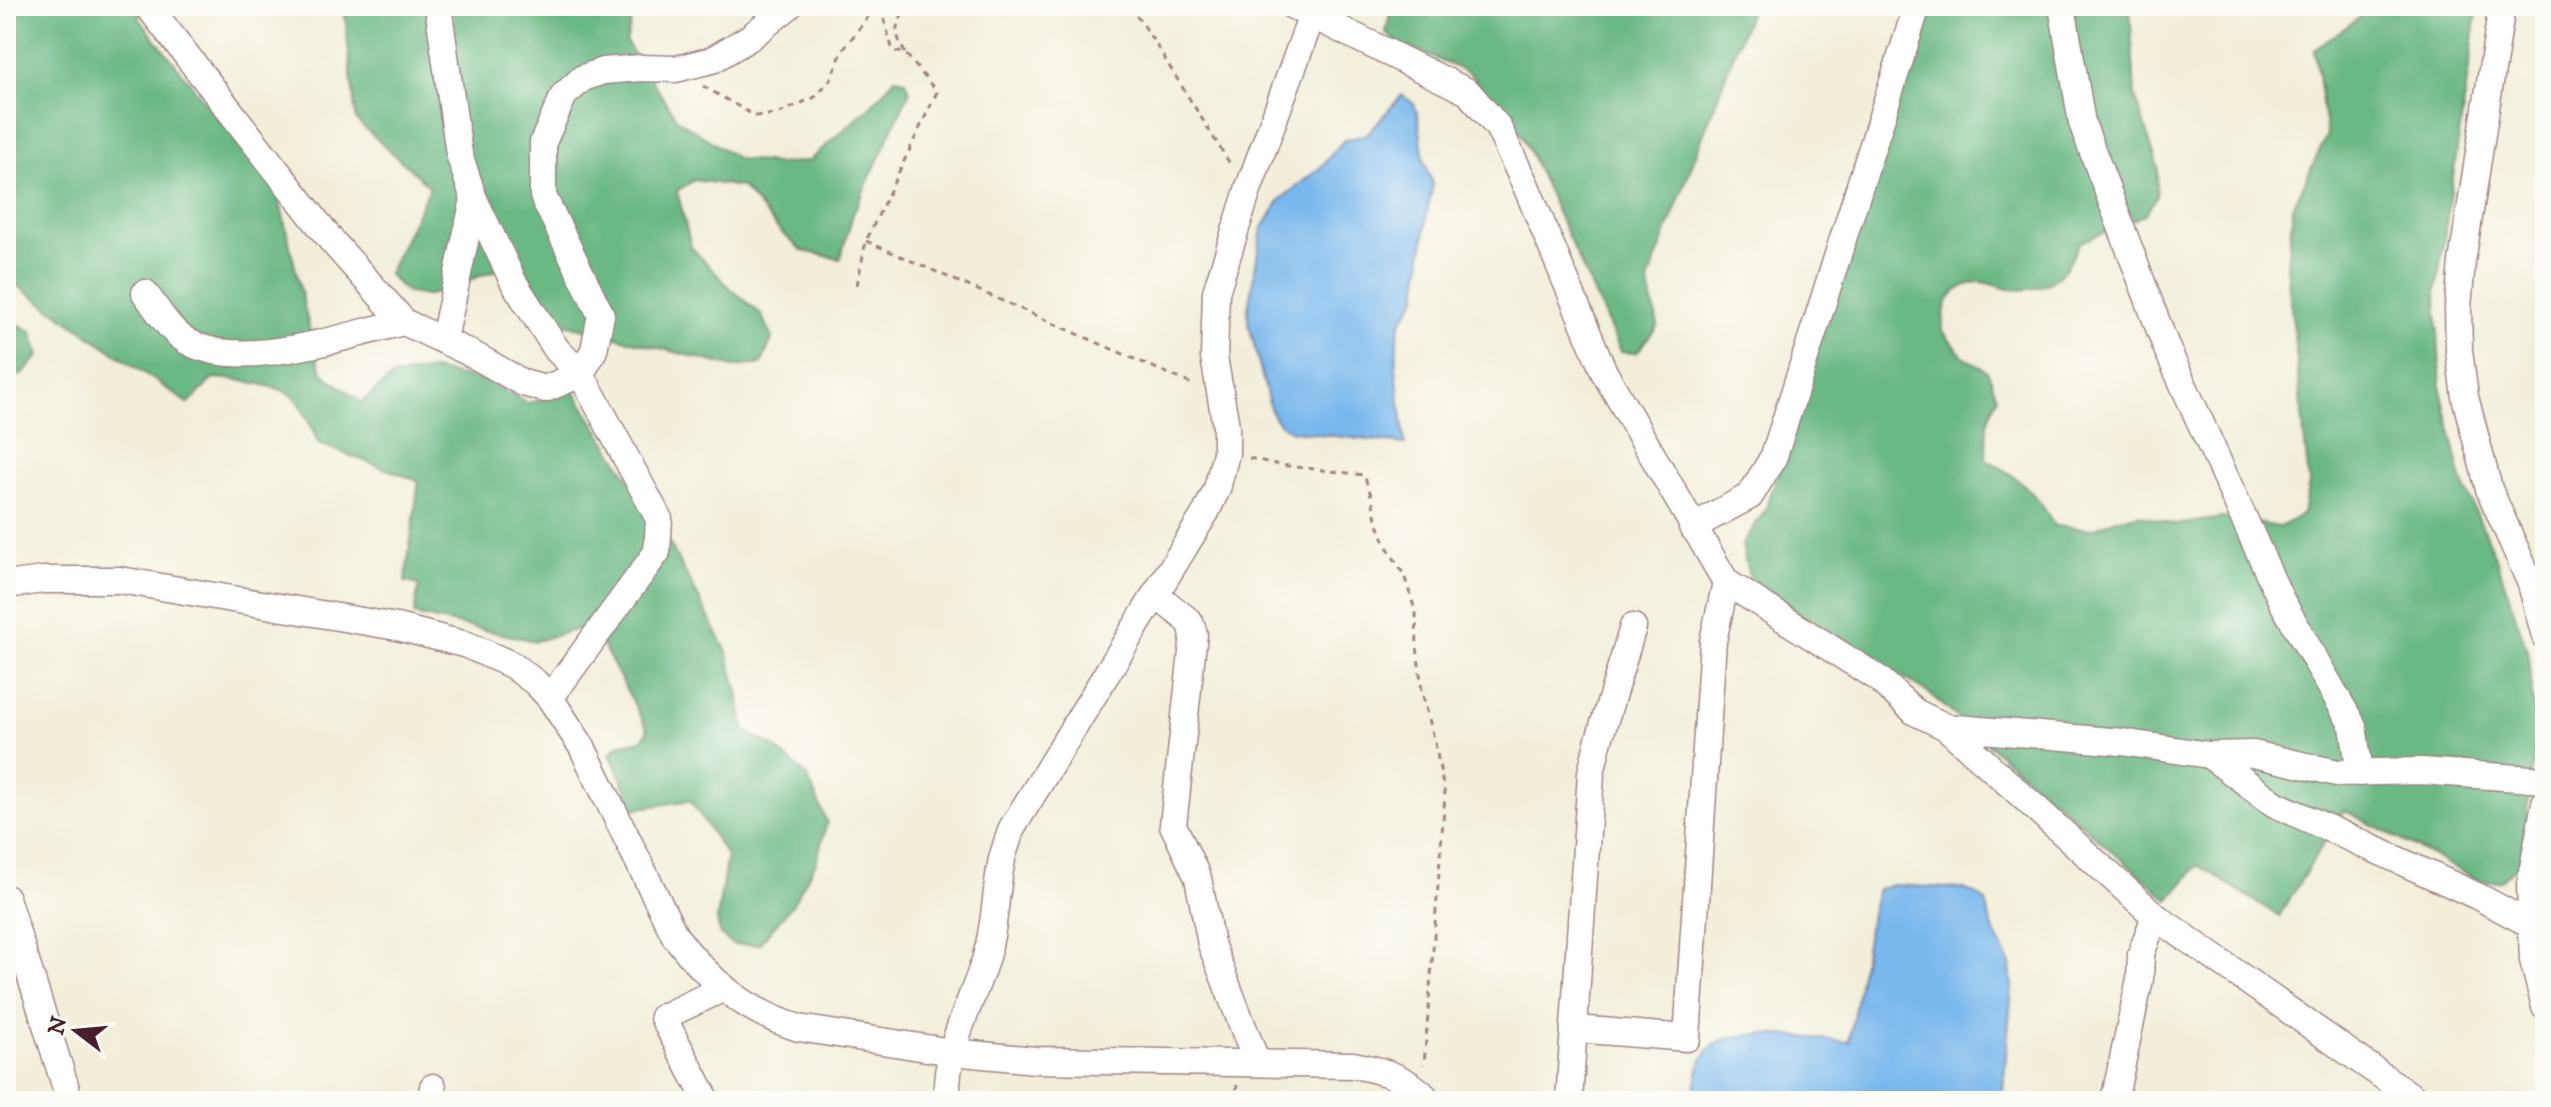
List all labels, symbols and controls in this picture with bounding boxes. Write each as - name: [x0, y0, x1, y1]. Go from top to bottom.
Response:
- north arrow: [36, 991, 116, 1071]
- text: N: [43, 1013, 74, 1038]

